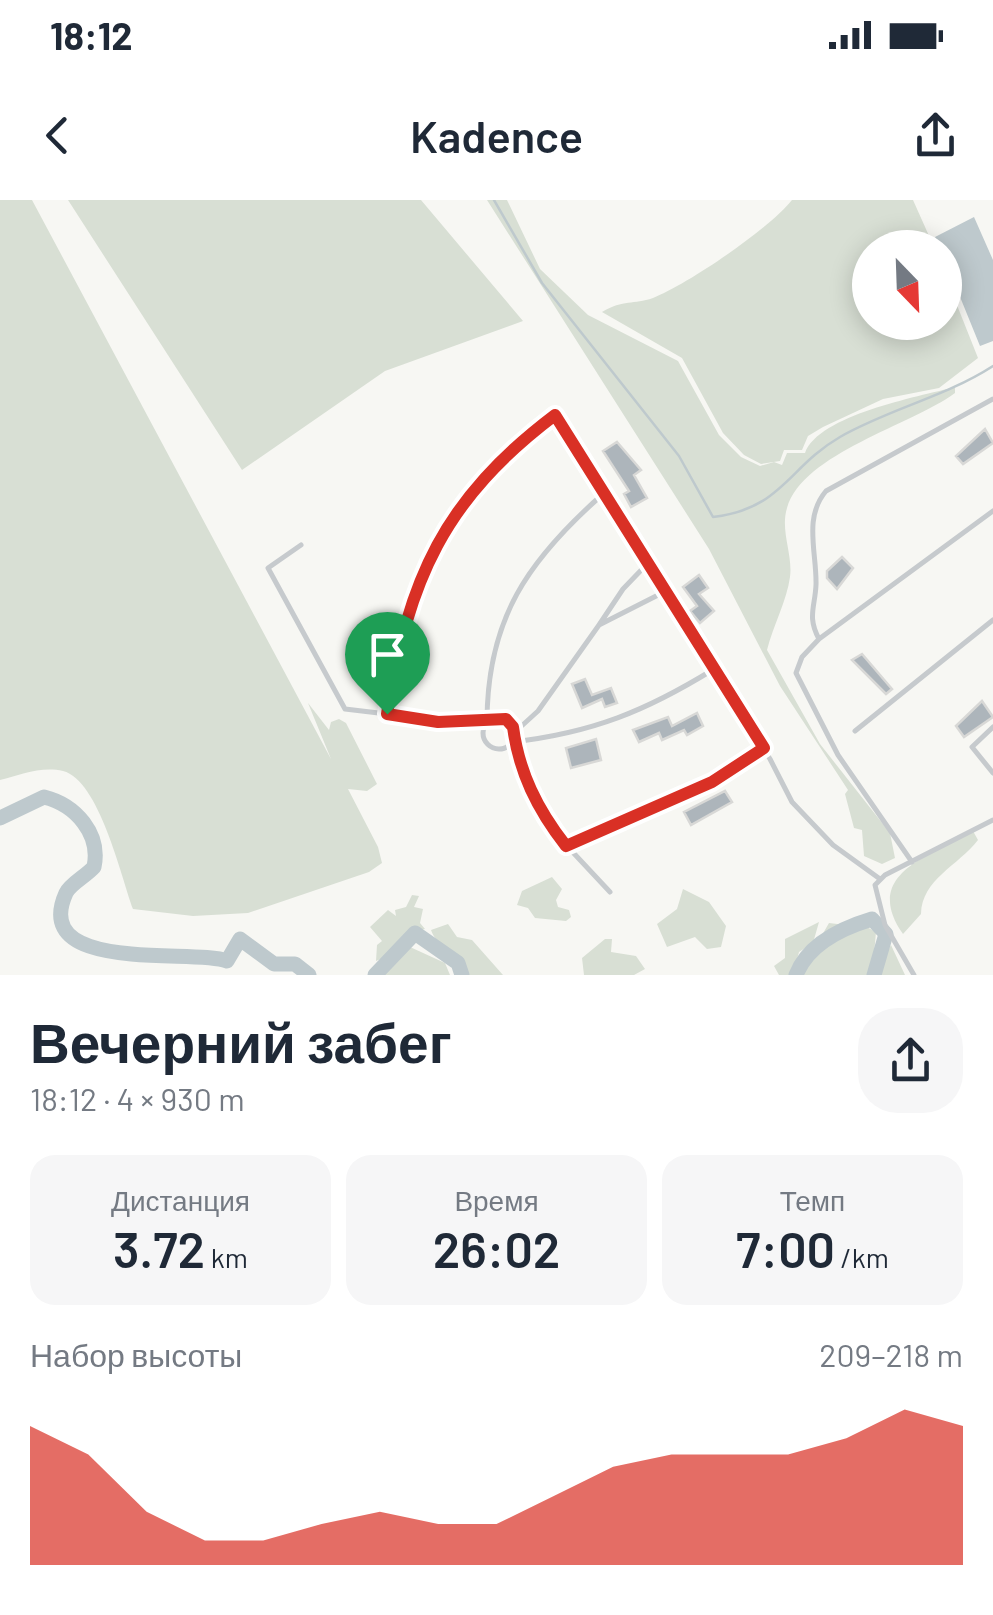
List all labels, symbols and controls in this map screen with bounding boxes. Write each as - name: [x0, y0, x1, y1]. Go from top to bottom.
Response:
- text: 18:12: [50, 12, 133, 58]
- icon: back: [30, 108, 85, 163]
- text: Kadence: [410, 108, 583, 162]
- icon: share: [908, 108, 963, 163]
- north arrow: [852, 230, 962, 340]
- map controls: [852, 230, 962, 340]
- pin: [345, 612, 430, 715]
- icon: arrive: [360, 627, 415, 682]
- text: Вечерний забег: [30, 1008, 452, 1074]
- button: share: [858, 1008, 963, 1113]
- text: 18:12 · 4 × 930 m: [30, 1079, 245, 1117]
- text: Дистанция: [111, 1183, 250, 1217]
- text: Время: [454, 1183, 539, 1217]
- text: Темп: [780, 1183, 845, 1217]
- text: 3.72: [113, 1218, 205, 1278]
- text: 26:02: [433, 1218, 560, 1278]
- text: 7:00: [736, 1218, 835, 1278]
- text: km: [205, 1240, 248, 1274]
- text: /km: [835, 1240, 889, 1274]
- text: Набор высоты: [30, 1335, 242, 1373]
- text: 209–218 m: [819, 1335, 963, 1373]

